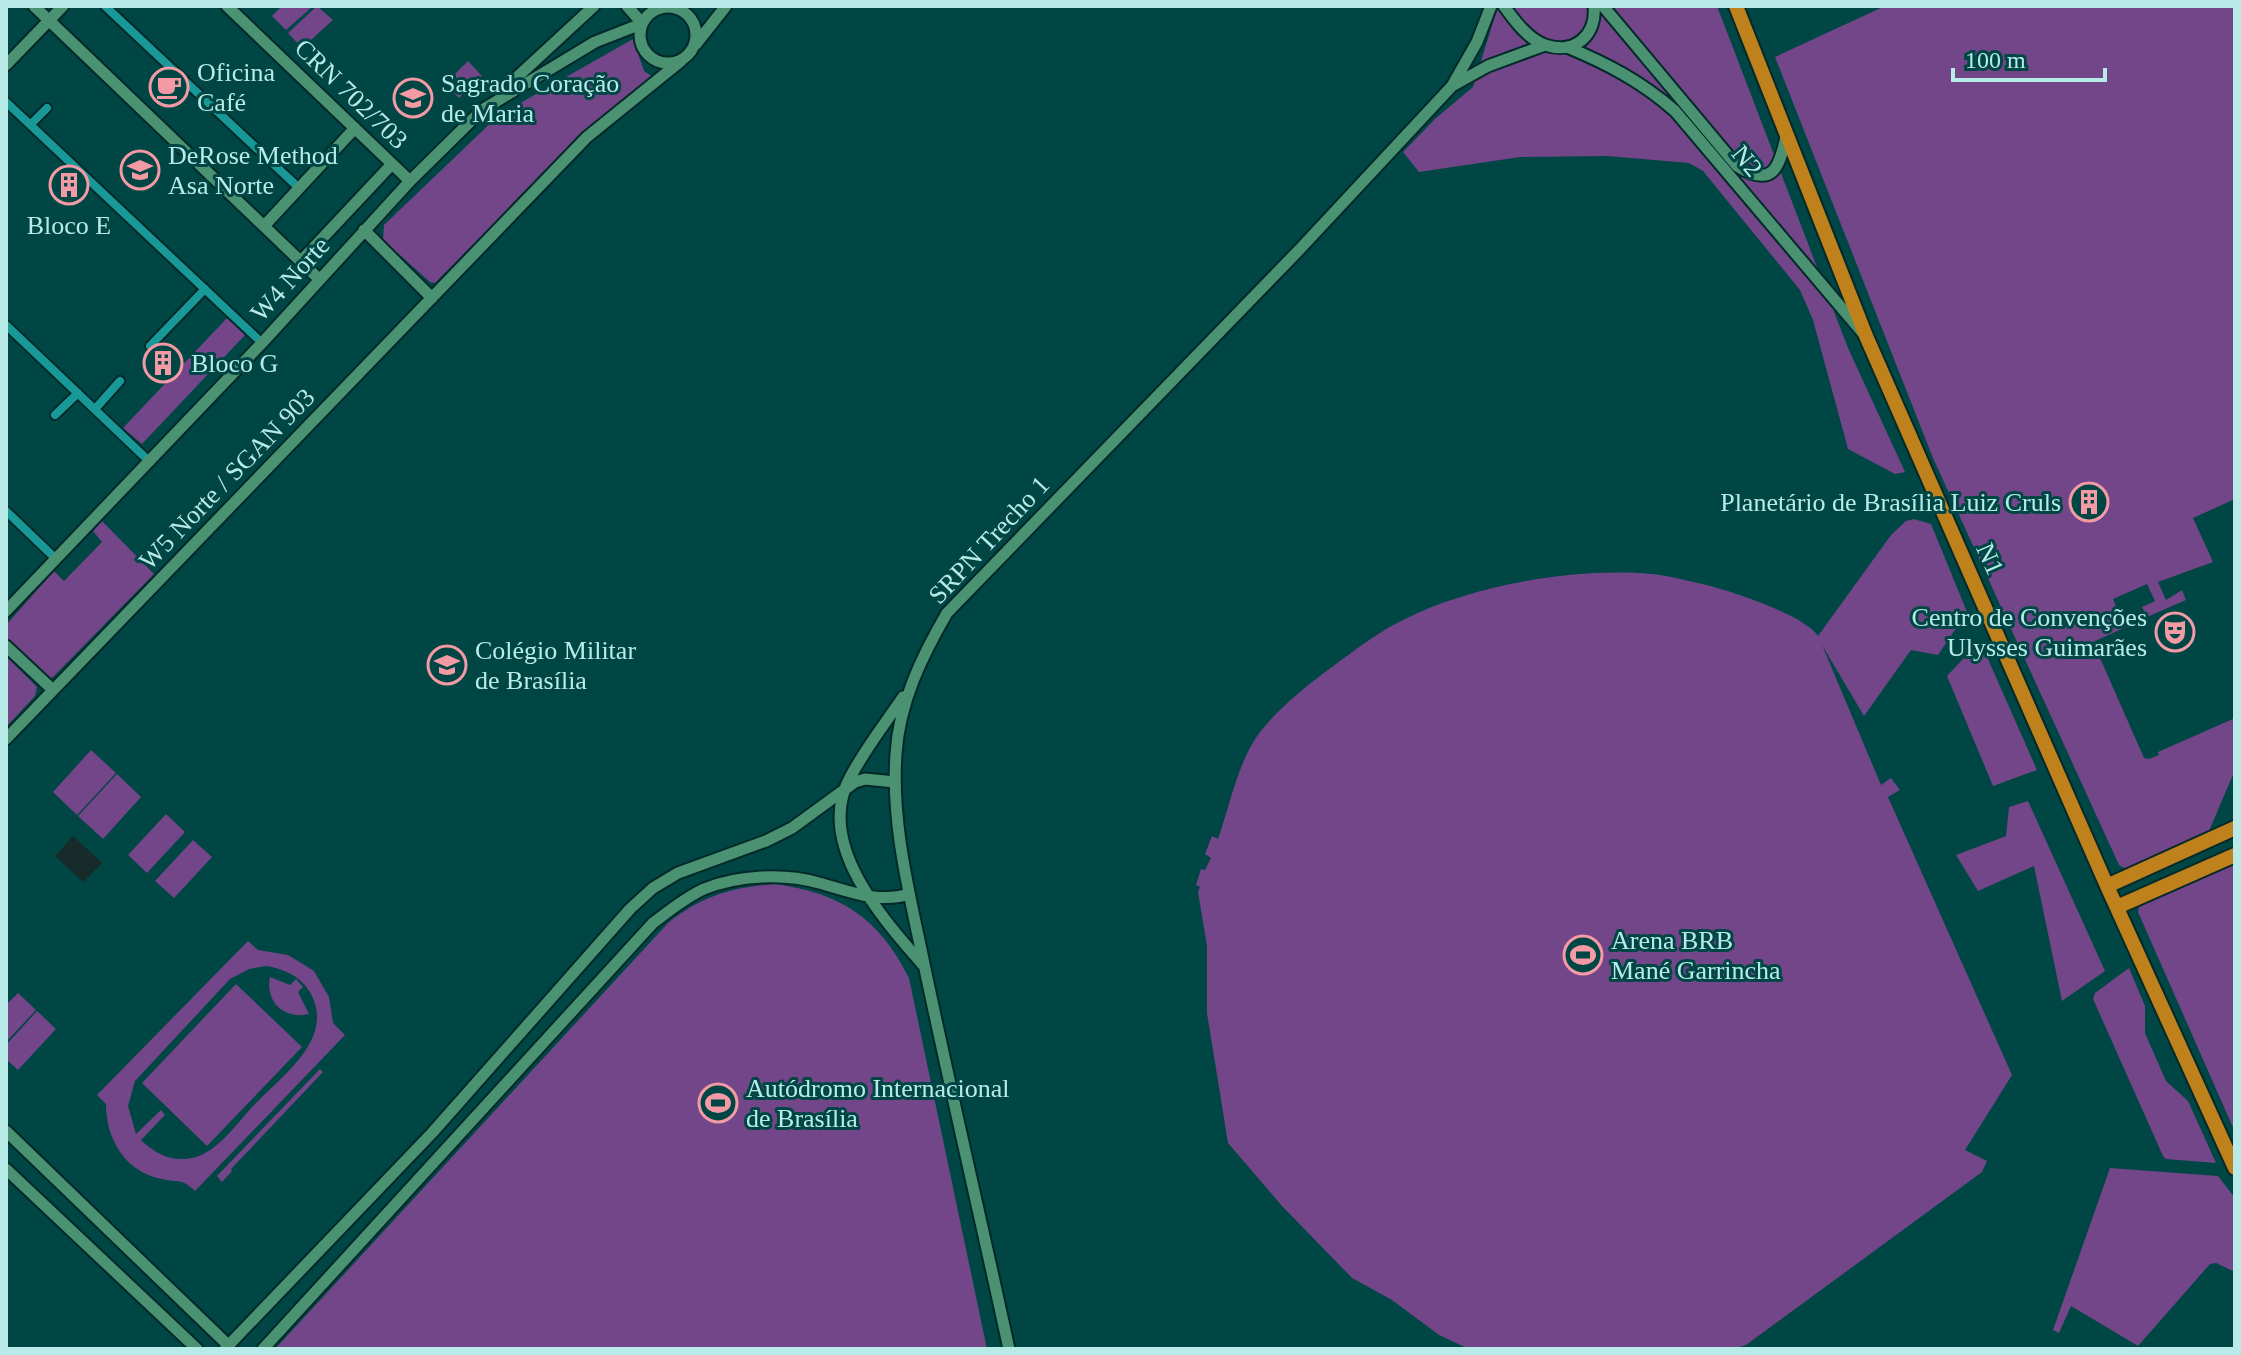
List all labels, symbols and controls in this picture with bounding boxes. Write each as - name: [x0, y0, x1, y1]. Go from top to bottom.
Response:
- scale bar: [1953, 32, 2105, 82]
- street label: CRN 702/703: [289, 33, 413, 155]
- text: 100 m: [1965, 47, 2026, 73]
- place label: Oficina Café: [197, 58, 275, 117]
- cafe icon: Oficina Café: [148, 66, 190, 108]
- place label: Sagrado Coração de Maria: [441, 69, 619, 128]
- school or university icon: Sagrado Coração de Maria: [392, 77, 434, 119]
- street label: N2: [1726, 140, 1768, 182]
- place label: DeRose Method Asa Norte: [168, 141, 338, 200]
- school or university icon: DeRose Method Asa Norte: [119, 149, 161, 191]
- building icon: Bloco E: [48, 164, 90, 206]
- place label: Bloco E: [27, 211, 111, 240]
- street label: W4 Norte: [245, 231, 335, 327]
- building icon: Bloco G: [142, 342, 184, 384]
- place label: Bloco G: [191, 349, 278, 378]
- street label: W5 Norte / SGAN 903: [133, 383, 321, 575]
- street label: SRPN Trecho 1: [923, 470, 1055, 610]
- building icon: Planetário de Brasília Luiz Cruls: [2068, 481, 2110, 523]
- place label: Planetário de Brasília Luiz Cruls: [1720, 488, 2061, 517]
- street label: N1: [1970, 539, 2010, 579]
- place label: Centro de Convenções Ulysses Guimarães: [1912, 603, 2147, 662]
- theatre icon: Centro de Convenções Ulysses Guimarães: [2154, 611, 2196, 653]
- place label: Colégio Militar de Brasília: [475, 636, 636, 695]
- school or university icon: Colégio Militar de Brasília: [426, 644, 468, 686]
- place label: Arena BRB Mané Garrincha: [1611, 926, 1781, 985]
- sports icon: Arena BRB Mané Garrincha: [1562, 934, 1604, 976]
- place label: Autódromo Internacional de Brasília: [746, 1074, 1010, 1133]
- sports icon: Autódromo Internacional de Brasília: [697, 1082, 739, 1124]

